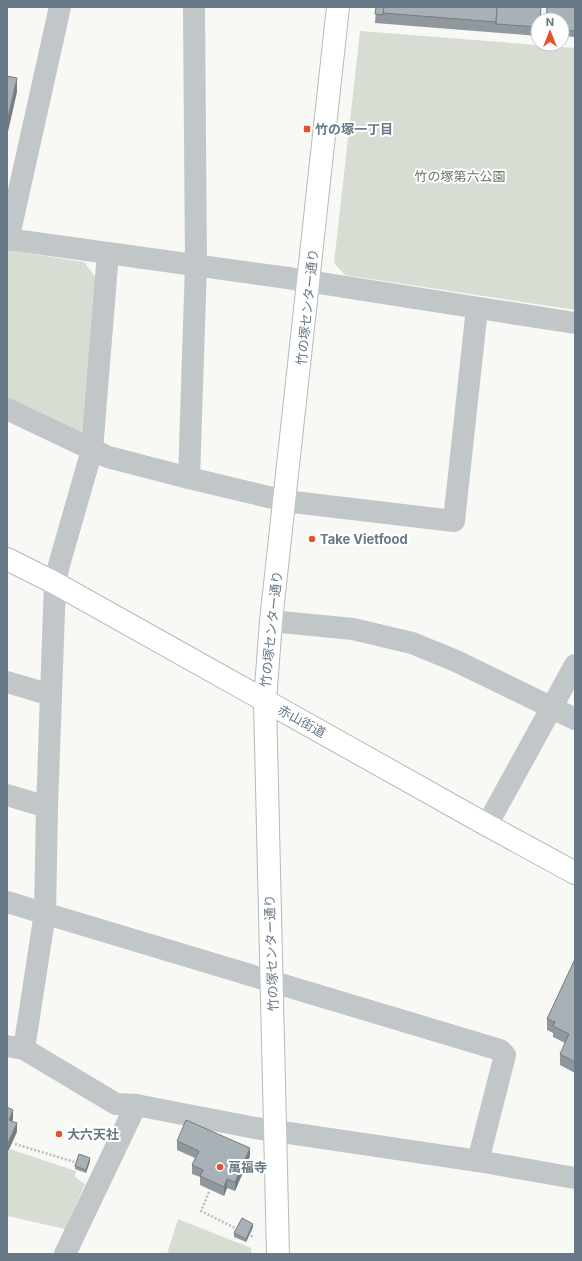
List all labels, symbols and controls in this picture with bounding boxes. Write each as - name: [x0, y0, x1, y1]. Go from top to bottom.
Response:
- north arrow: [530, 12, 570, 52]
- text: N: [546, 15, 554, 29]
- place label: 竹の塚一丁目: [315, 121, 393, 137]
- marker: 竹の塚一丁目: [302, 124, 312, 134]
- park label: 竹の塚第六公園: [414, 168, 506, 184]
- street label: 竹の塚センター通り: [293, 248, 321, 366]
- place label: Take Vietfood: [320, 531, 408, 547]
- marker: Take Vietfood: [307, 534, 317, 544]
- street label: 竹の塚センター通り: [257, 570, 285, 688]
- street label: 赤山街道: [275, 701, 329, 741]
- street label: 竹の塚センター通り: [261, 894, 281, 1012]
- place label: 大六天社: [67, 1126, 119, 1142]
- marker: 大六天社: [54, 1129, 64, 1139]
- place label: 萬福寺: [228, 1159, 267, 1175]
- marker: 萬福寺: [215, 1162, 225, 1172]

